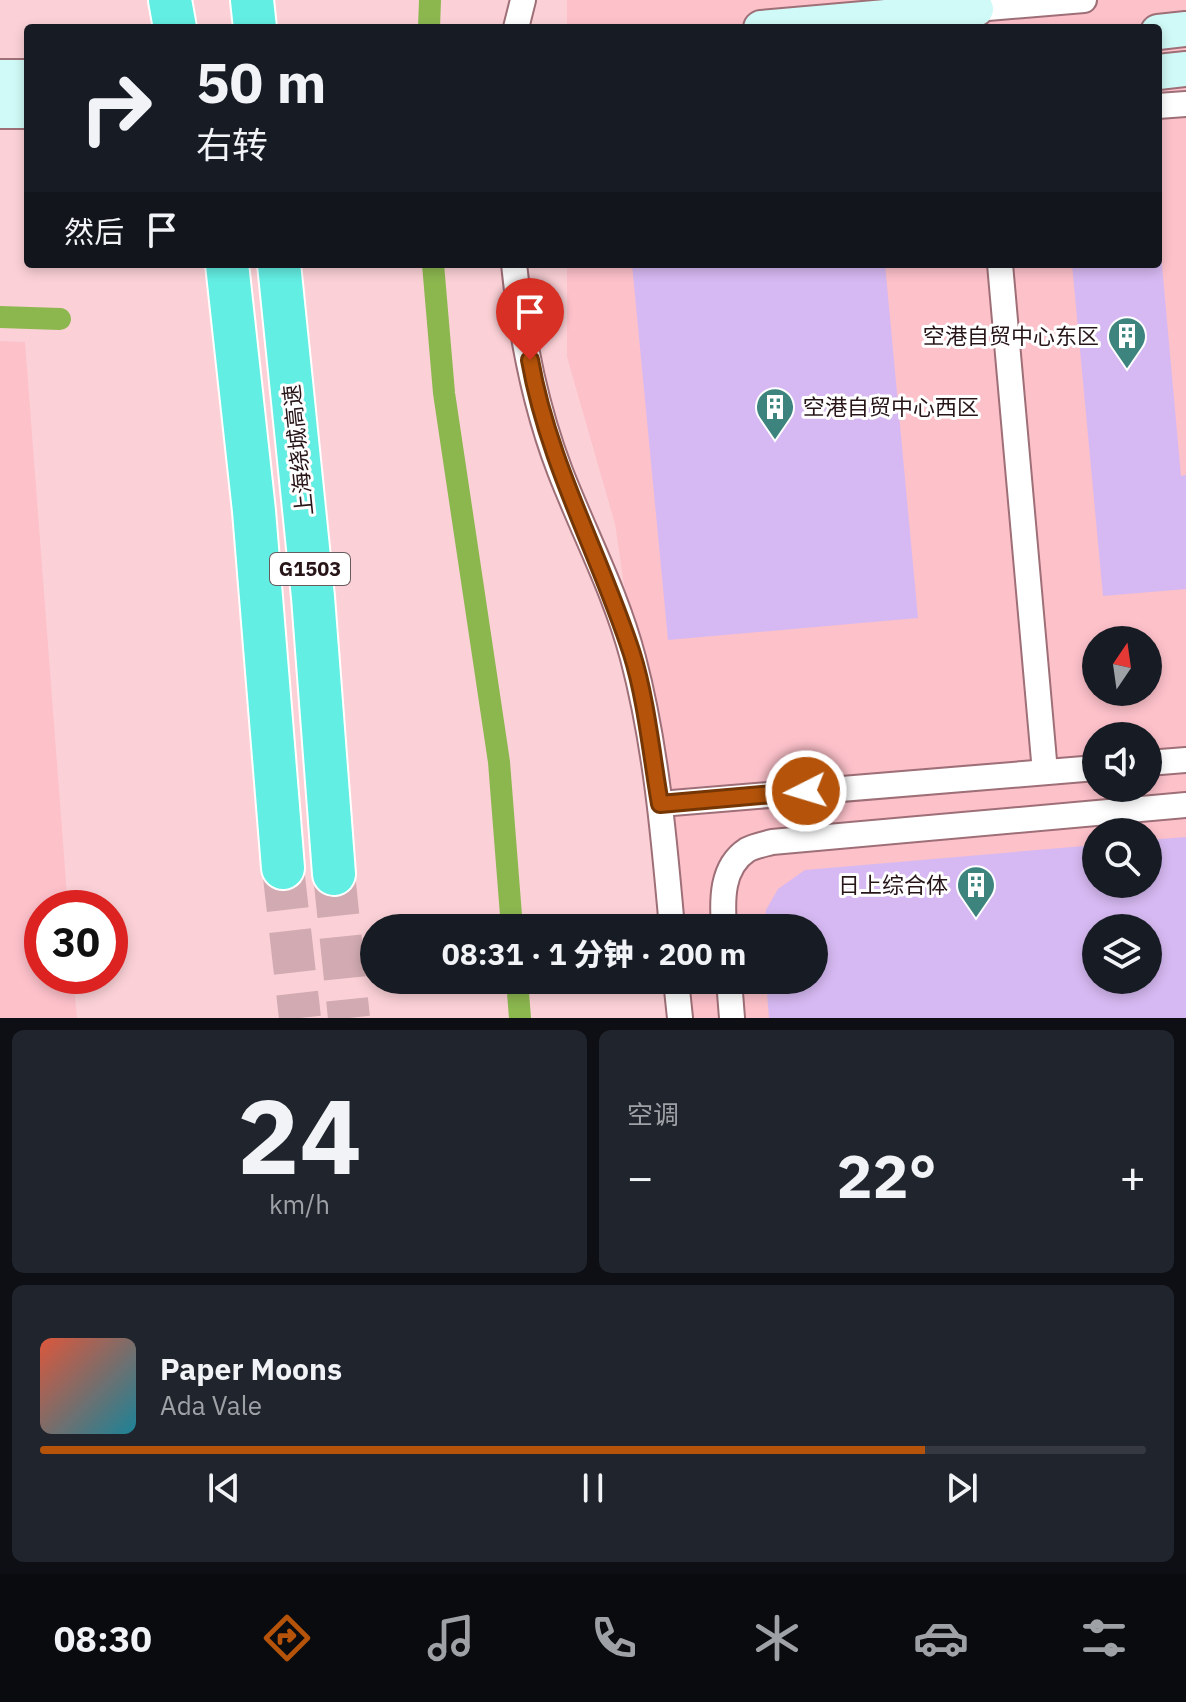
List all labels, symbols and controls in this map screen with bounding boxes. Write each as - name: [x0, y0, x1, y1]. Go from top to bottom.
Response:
- text: 50 m: [196, 46, 326, 118]
- icon: right: [64, 56, 168, 160]
- text: 右转: [196, 121, 268, 168]
- icon: arrive: [140, 208, 184, 252]
- text: 然后: [64, 212, 124, 251]
- pin: [496, 278, 564, 360]
- icon: arrive: [508, 290, 552, 334]
- building icon: 空港自贸中心东区: [1106, 315, 1148, 370]
- place label: 空港自贸中心东区: [923, 321, 1099, 350]
- street label: 上海绕城高速: [276, 383, 319, 517]
- building icon: 空港自贸中心西区: [754, 386, 796, 441]
- place label: 空港自贸中心西区: [803, 392, 979, 421]
- road number: G1503: [270, 553, 350, 585]
- north arrow: [1082, 626, 1162, 706]
- map controls: [1082, 626, 1162, 994]
- button: sound: [1082, 722, 1162, 802]
- position arrow: [764, 749, 848, 833]
- button: search: [1082, 818, 1162, 898]
- building icon: 日上综合体: [955, 864, 997, 919]
- place label: 日上综合体: [838, 870, 948, 899]
- speed limit sign: 30: [24, 890, 128, 994]
- button: layers: [1082, 914, 1162, 994]
- text: 08:31 · 1 分钟 · 200 m: [442, 934, 746, 973]
- text: 24: [237, 1067, 362, 1203]
- text: 空调: [627, 1097, 679, 1131]
- text: 22°: [836, 1136, 937, 1215]
- text: −: [627, 1148, 653, 1205]
- text: +: [1120, 1148, 1146, 1205]
- text: km/h: [269, 1187, 330, 1221]
- text: Paper Moons: [160, 1349, 342, 1388]
- text: Ada Vale: [160, 1388, 262, 1422]
- icon: previous: [202, 1466, 246, 1510]
- icon: pause: [571, 1466, 615, 1510]
- icon: next: [940, 1466, 984, 1510]
- icon: directions: [259, 1610, 315, 1666]
- icon: music: [423, 1610, 479, 1666]
- icon: phone: [586, 1610, 642, 1666]
- icon: climate: [749, 1610, 805, 1666]
- icon: car: [913, 1610, 969, 1666]
- icon: filters: [1076, 1610, 1132, 1666]
- text: 08:30: [54, 1615, 152, 1662]

